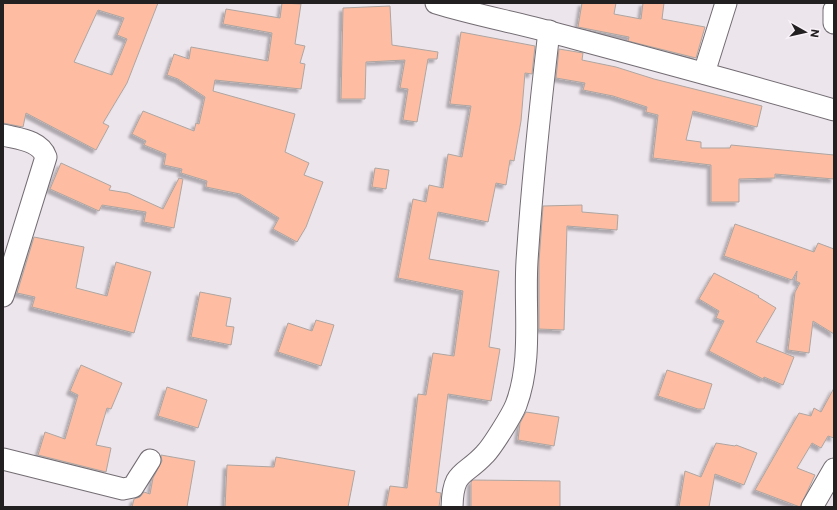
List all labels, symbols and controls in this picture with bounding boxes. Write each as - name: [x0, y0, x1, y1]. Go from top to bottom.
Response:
- north arrow: [785, 12, 825, 52]
- text: N: [808, 28, 822, 38]

